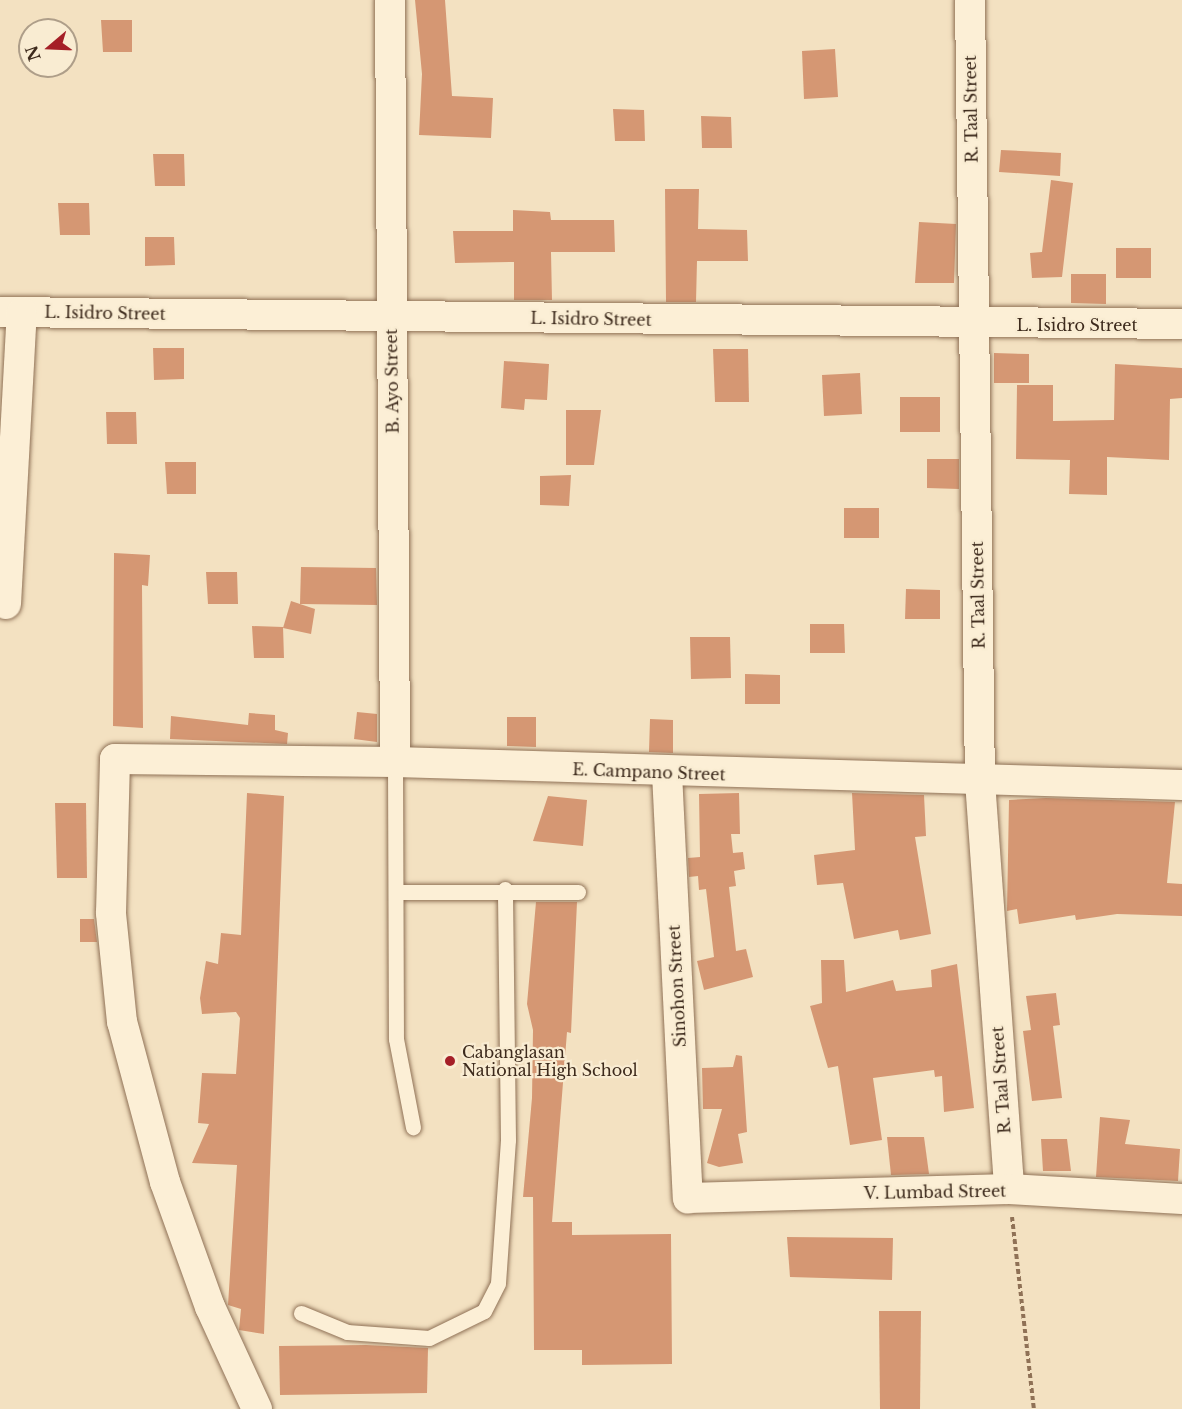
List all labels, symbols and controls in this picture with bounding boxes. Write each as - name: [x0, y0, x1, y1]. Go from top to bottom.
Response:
- north arrow: [18, 18, 78, 78]
- text: N: [21, 43, 45, 64]
- street label: R. Taal Street: [960, 55, 982, 163]
- street label: L. Isidro Street: [44, 302, 166, 324]
- street label: L. Isidro Street: [530, 308, 652, 330]
- street label: L. Isidro Street: [1016, 315, 1138, 335]
- street label: B. Ayo Street: [381, 328, 403, 434]
- street label: R. Taal Street: [967, 541, 989, 649]
- street label: E. Campano Street: [572, 760, 726, 784]
- street label: Sinohon Street: [664, 924, 690, 1048]
- street label: R. Taal Street: [988, 1025, 1014, 1135]
- place label: Cabanglasan National High School: [462, 1042, 638, 1080]
- marker: Cabanglasan National High School: [443, 1054, 457, 1068]
- street label: V. Lumbad Street: [864, 1181, 1006, 1203]

